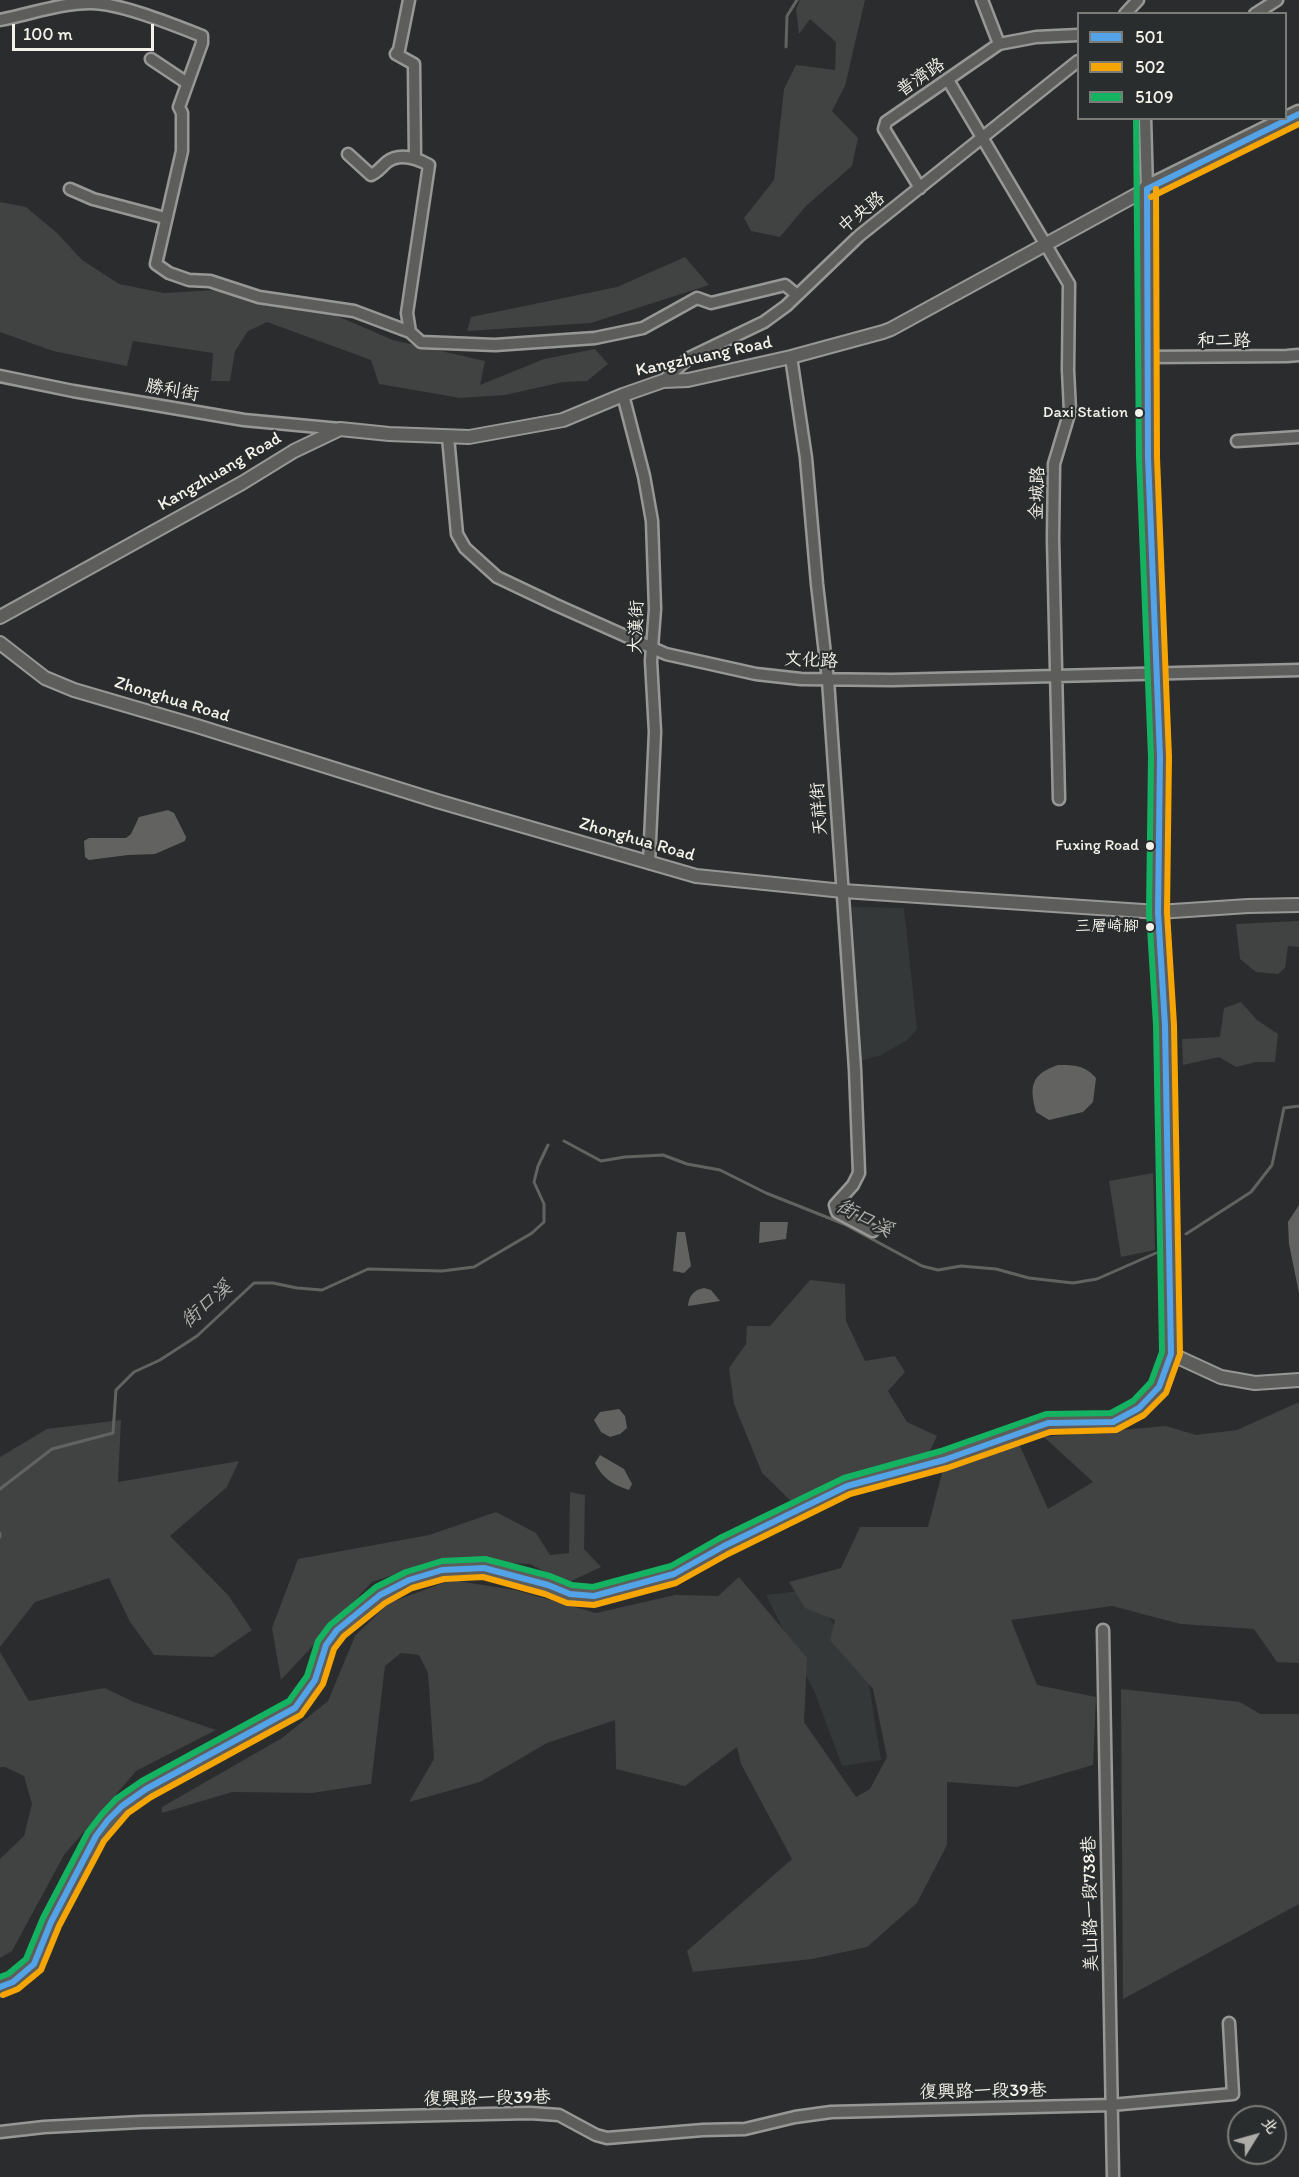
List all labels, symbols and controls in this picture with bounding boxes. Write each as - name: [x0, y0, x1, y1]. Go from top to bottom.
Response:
- scale bar: [15, 12, 158, 50]
- legend: [1077, 12, 1287, 120]
- text: 100 m: [23, 23, 73, 45]
- text: 501: [1135, 26, 1164, 48]
- street label: 普濟路: [893, 54, 949, 102]
- text: 502: [1135, 56, 1165, 78]
- text: 5109: [1135, 86, 1173, 108]
- street label: 中央路: [834, 188, 890, 238]
- street label: 和二路: [1197, 330, 1251, 352]
- street label: Kangzhuang Road: [634, 332, 774, 382]
- street label: 勝利街: [144, 376, 200, 406]
- place label: Daxi Station: [1043, 403, 1128, 423]
- marker: Daxi Station: [1133, 407, 1145, 419]
- street label: Kangzhuang Road: [154, 428, 286, 516]
- street label: 金城路: [1026, 466, 1050, 520]
- street label: 大漢街: [625, 600, 649, 654]
- street label: 文化路: [783, 649, 839, 673]
- street label: Zhonghua Road: [112, 672, 232, 728]
- street label: 天祥街: [807, 781, 833, 837]
- street label: Zhonghua Road: [577, 813, 697, 867]
- place label: Fuxing Road: [1055, 836, 1139, 856]
- marker: Fuxing Road: [1144, 840, 1156, 852]
- place label: 三層崎腳: [1075, 917, 1139, 937]
- marker: 三層崎腳: [1144, 921, 1156, 933]
- water label: 街口溪: [832, 1195, 896, 1243]
- water label: 街口溪: [176, 1276, 238, 1334]
- street label: 美山路一段738巷: [1079, 1836, 1103, 1972]
- street label: 復興路一段39巷: [919, 2080, 1047, 2104]
- street label: 復興路一段39巷: [423, 2087, 551, 2111]
- north arrow: [1227, 2105, 1287, 2165]
- text: 北: [1258, 2113, 1283, 2137]

